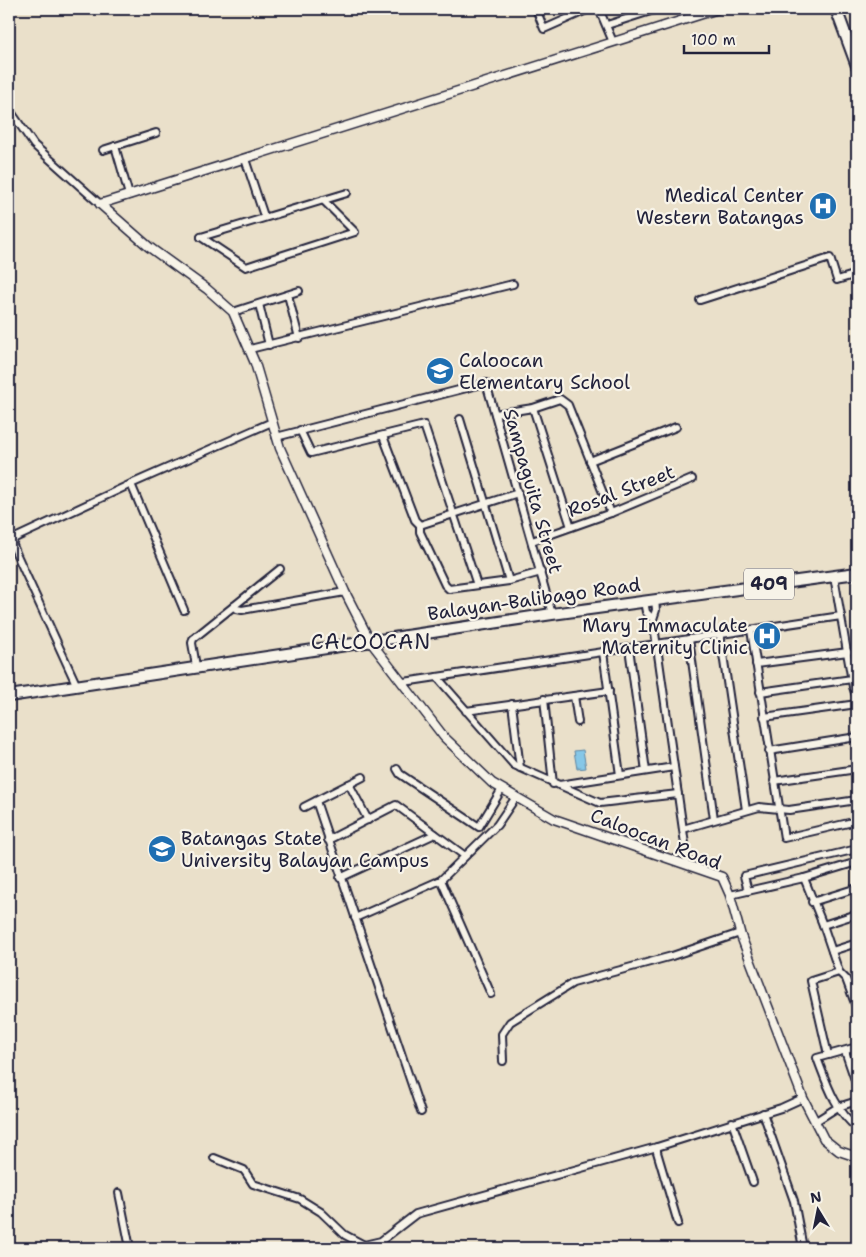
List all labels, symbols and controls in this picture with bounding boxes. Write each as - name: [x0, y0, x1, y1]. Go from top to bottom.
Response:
- scale bar: [684, 22, 768, 54]
- text: 100 m: [691, 30, 736, 50]
- place label: Medical Center Western Batangas: [636, 183, 804, 230]
- hospital icon: Medical Center Western Batangas: [808, 191, 838, 221]
- place label: Caloocan Elementary School: [459, 348, 630, 395]
- school or university icon: Caloocan Elementary School: [425, 356, 455, 386]
- street label: Sampaguita Street: [498, 406, 568, 576]
- street label: Rosal Street: [564, 459, 678, 523]
- road number: 409: [744, 568, 794, 600]
- street label: Balayan-Balibago Road: [426, 572, 642, 626]
- place label: Mary Immaculate Maternity Clinic: [582, 613, 748, 660]
- hospital icon: Mary Immaculate Maternity Clinic: [752, 621, 782, 651]
- district label: CALOOCAN: [311, 628, 431, 656]
- street label: Caloocan Road: [587, 803, 725, 875]
- place label: Batangas State University Balayan Campus: [181, 826, 429, 873]
- school or university icon: Batangas State University Balayan Campus: [147, 834, 177, 864]
- north arrow: [794, 1184, 844, 1234]
- text: N: [809, 1187, 823, 1207]

